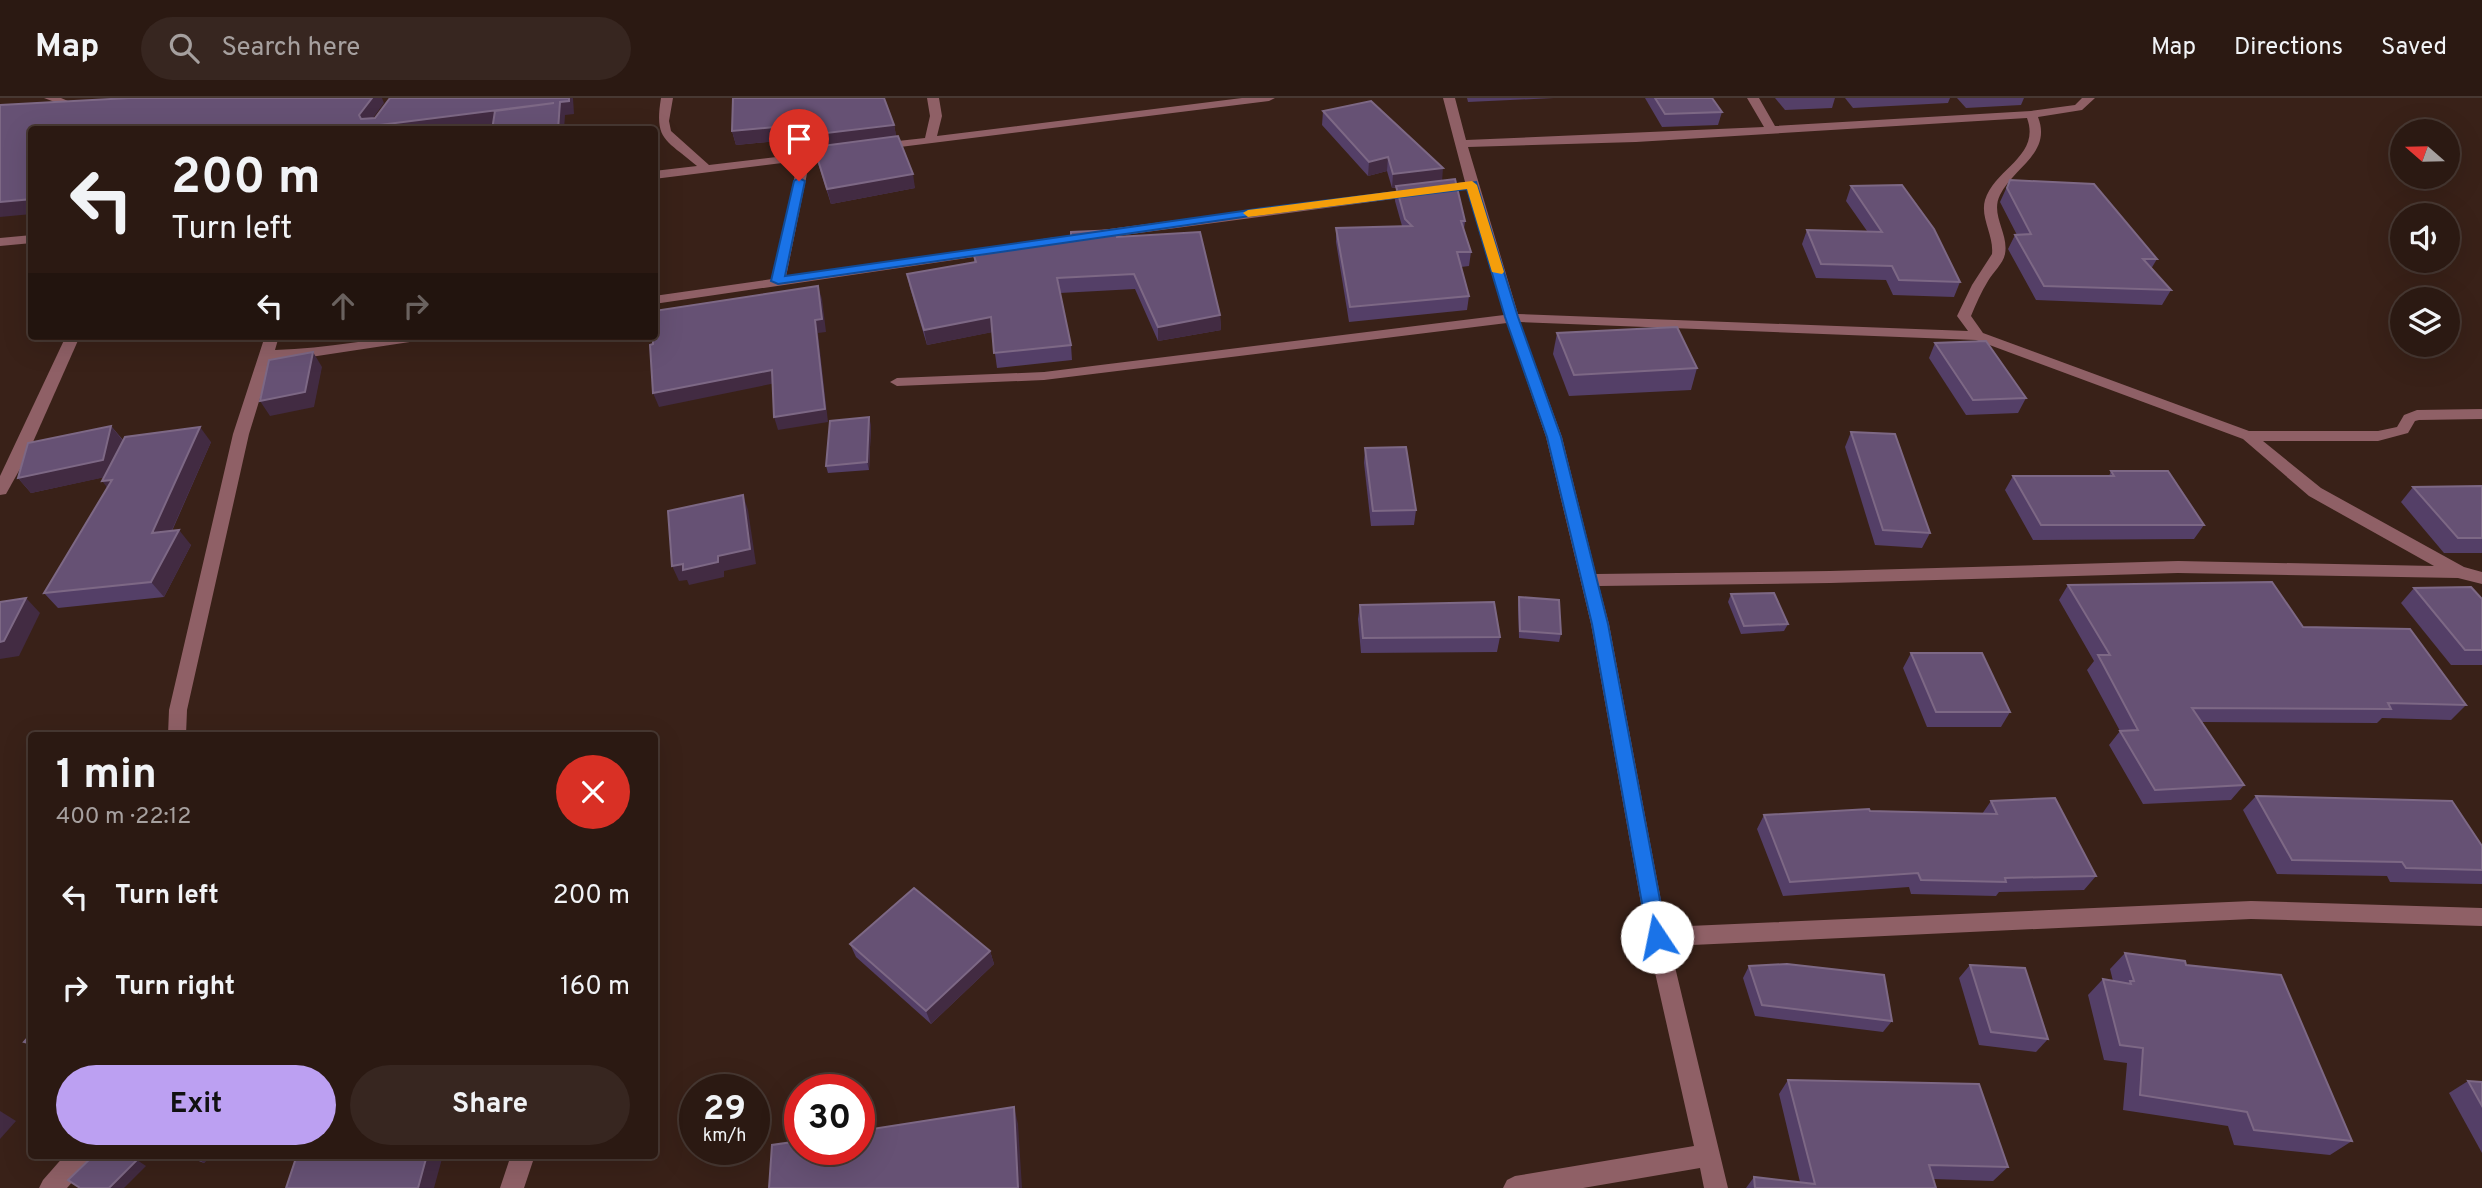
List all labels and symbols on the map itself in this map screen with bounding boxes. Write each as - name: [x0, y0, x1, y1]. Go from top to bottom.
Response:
- pin: [769, 109, 829, 181]
- north arrow: [2390, 119, 2460, 189]
- position arrow: [1620, 900, 1694, 974]
- speed limit sign: 30: [784, 1074, 875, 1165]

